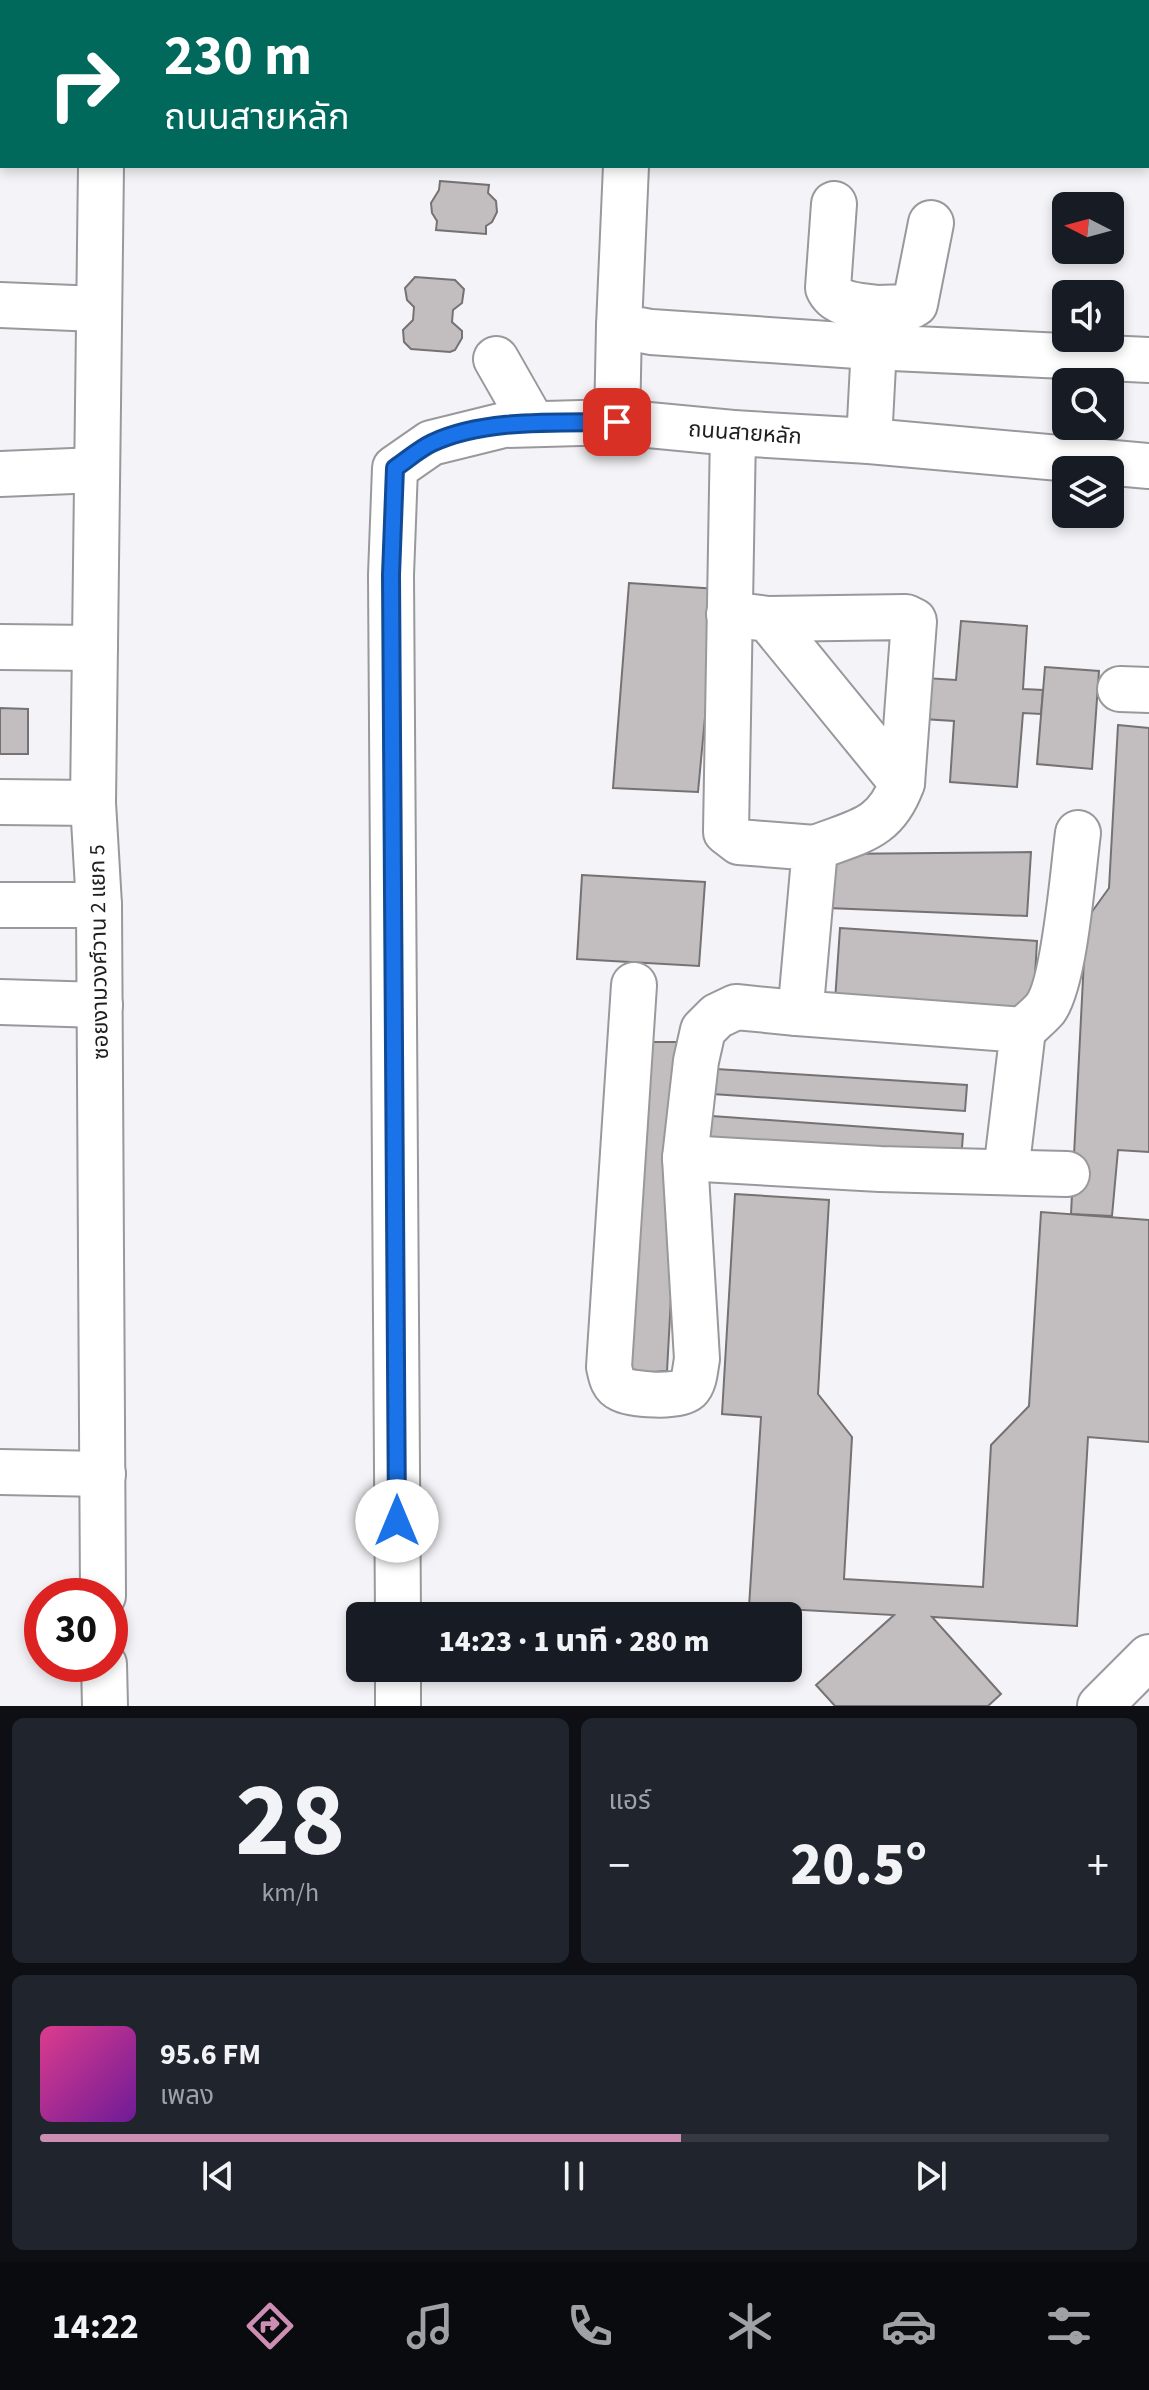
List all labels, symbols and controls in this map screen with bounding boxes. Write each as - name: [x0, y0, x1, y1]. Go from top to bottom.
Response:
- text: 230 m: [164, 17, 312, 96]
- icon: right: [32, 32, 136, 136]
- text: ถนนสายหลัก: [164, 92, 350, 143]
- north arrow: [1052, 192, 1124, 264]
- map controls: [1052, 192, 1124, 528]
- button: sound: [1052, 280, 1124, 352]
- button: search: [1052, 368, 1124, 440]
- pin: [583, 388, 651, 456]
- icon: arrive: [595, 400, 639, 444]
- street label: ถนนสายหลัก: [687, 413, 803, 453]
- button: layers: [1052, 456, 1124, 528]
- street label: ซอยงามวงศ์วาน 2 แยก 5: [81, 844, 117, 1060]
- position arrow: [355, 1479, 439, 1563]
- speed limit sign: 30: [24, 1578, 128, 1682]
- text: 14:23 · 1 นาที · 280 m: [439, 1620, 709, 1663]
- text: 28: [235, 1748, 345, 1896]
- text: แอร์: [609, 1782, 651, 1819]
- text: 20.5°: [790, 1823, 927, 1908]
- text: −: [609, 1835, 630, 1898]
- text: +: [1087, 1835, 1109, 1898]
- text: km/h: [261, 1874, 319, 1911]
- text: 95.6 FM: [160, 2033, 261, 2076]
- text: เพลง: [160, 2077, 214, 2114]
- icon: previous: [196, 2154, 240, 2198]
- icon: pause: [552, 2154, 596, 2198]
- icon: next: [909, 2154, 953, 2198]
- icon: directions: [242, 2298, 298, 2354]
- icon: music: [402, 2298, 458, 2354]
- icon: phone: [562, 2298, 618, 2354]
- icon: climate: [722, 2298, 778, 2354]
- icon: car: [881, 2298, 937, 2354]
- icon: filters: [1041, 2298, 1097, 2354]
- text: 14:22: [52, 2301, 139, 2352]

